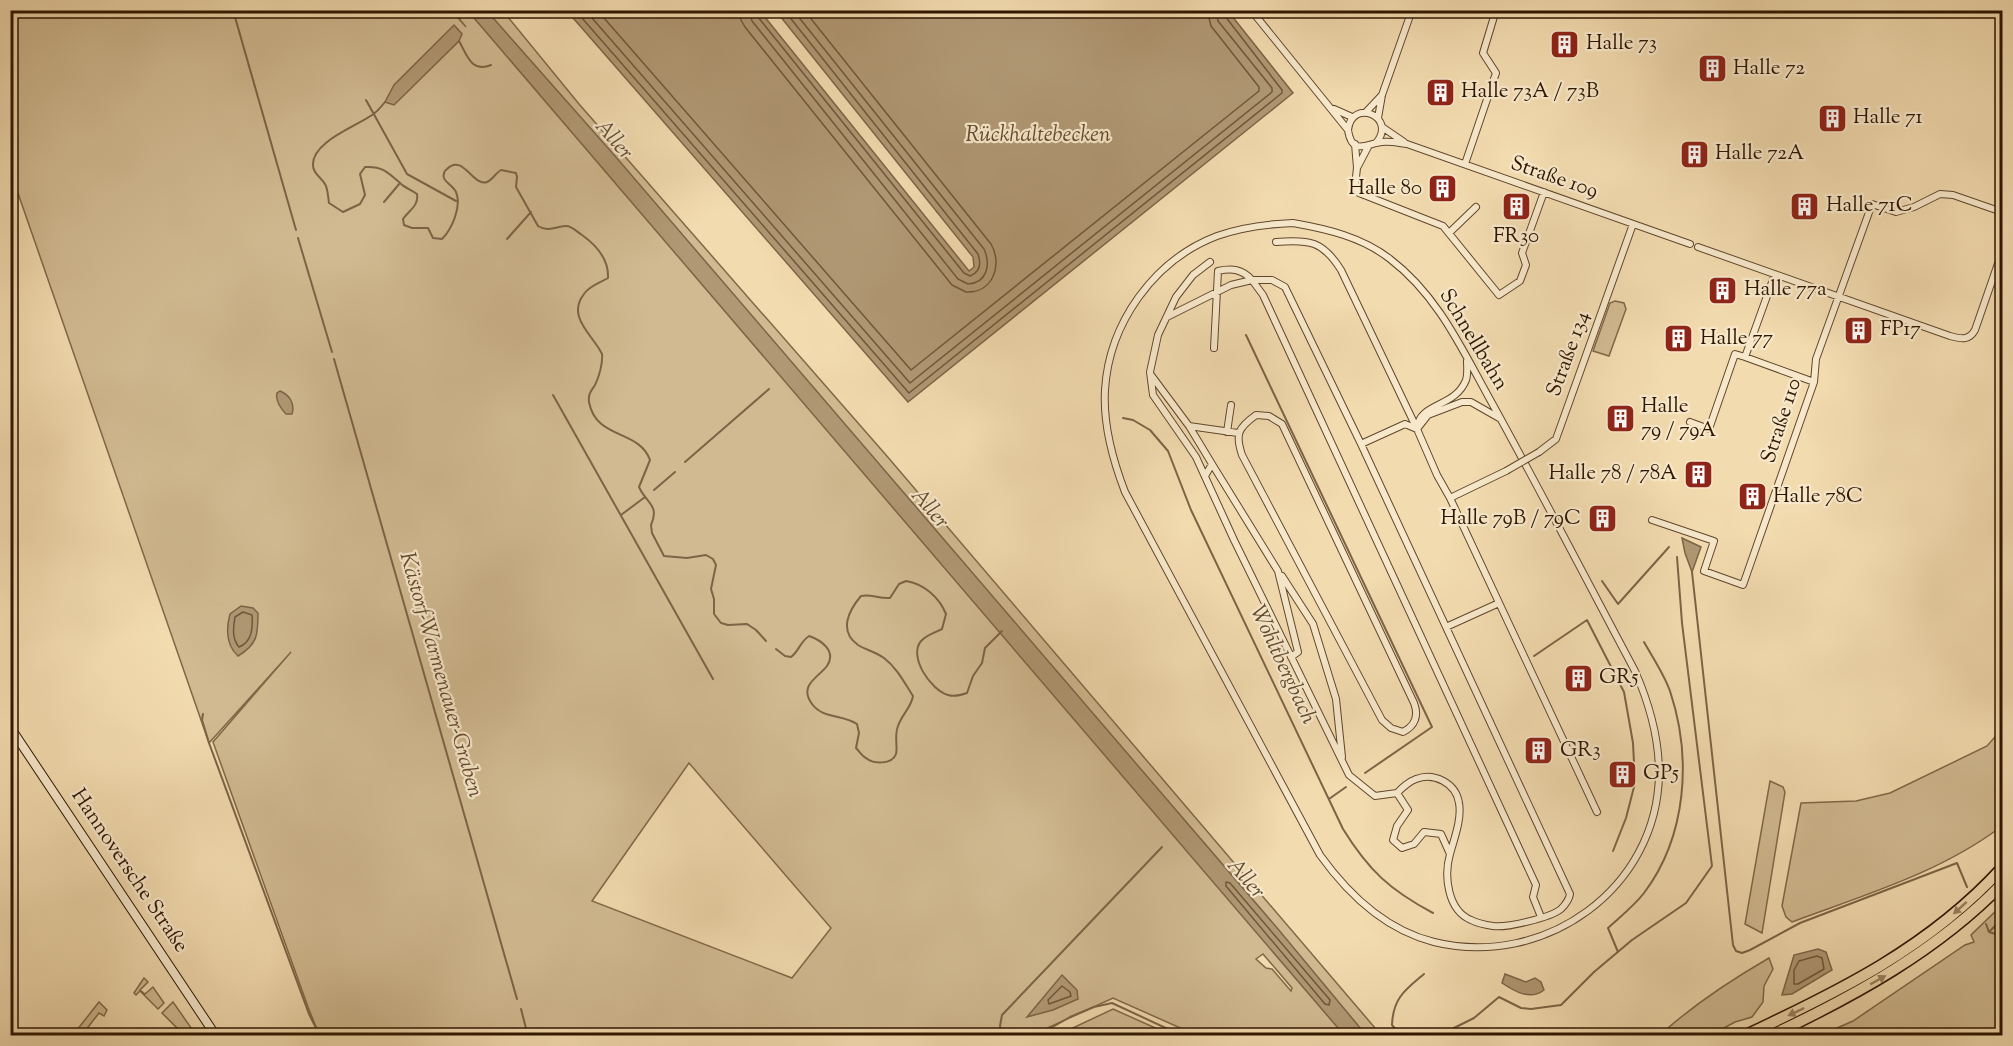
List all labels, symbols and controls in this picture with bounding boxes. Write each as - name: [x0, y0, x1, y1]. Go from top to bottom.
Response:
- building icon: Halle 73: [1549, 28, 1581, 60]
- place label: Halle 73: [1586, 29, 1657, 59]
- building icon: Halle 72: [1696, 53, 1728, 85]
- place label: Halle 72: [1733, 54, 1805, 84]
- building icon: Halle 73A / 73B: [1424, 76, 1456, 108]
- place label: Halle 73A / 73B: [1461, 77, 1599, 107]
- building icon: Halle 71: [1816, 102, 1848, 134]
- place label: Halle 71: [1853, 103, 1923, 133]
- water label: Aller: [586, 113, 640, 168]
- water label: Rückhaltebecken: [965, 120, 1111, 152]
- building icon: Halle 72A: [1678, 138, 1710, 170]
- place label: Halle 72A: [1715, 139, 1804, 169]
- street label: Straße 109: [1506, 149, 1602, 207]
- building icon: Halle 80: [1427, 173, 1459, 205]
- place label: Halle 80: [1348, 174, 1422, 204]
- building icon: FR30: [1500, 190, 1532, 222]
- building icon: Halle 71C: [1789, 190, 1821, 222]
- place label: Halle 71C: [1826, 191, 1913, 221]
- place label: FR30: [1493, 222, 1539, 252]
- building icon: Halle 77a: [1707, 274, 1739, 306]
- place label: Halle 77a: [1744, 275, 1827, 305]
- street label: Schnellbahn: [1431, 283, 1515, 397]
- street label: Straße 134: [1540, 307, 1598, 401]
- building icon: FP17: [1843, 314, 1875, 346]
- place label: FP17: [1880, 315, 1921, 345]
- building icon: Halle 77: [1663, 323, 1695, 355]
- place label: Halle 77: [1700, 324, 1774, 354]
- street label: Straße 110: [1754, 375, 1810, 467]
- place label: Halle 79 / 79A: [1641, 392, 1716, 446]
- building icon: Halle 79 / 79A: [1604, 403, 1636, 435]
- building icon: Halle 78 / 78A: [1682, 458, 1714, 490]
- place label: Halle 78 / 78A: [1548, 459, 1677, 489]
- building icon: Halle 78C: [1736, 481, 1768, 513]
- water label: Aller: [902, 482, 956, 537]
- place label: Halle 78C: [1773, 482, 1863, 512]
- building icon: Halle 79B / 79C: [1586, 503, 1618, 535]
- place label: Halle 79B / 79C: [1440, 504, 1581, 534]
- water label: Kästorf-Warmenauer-Graben: [390, 548, 491, 802]
- water label: Wohltbergbach: [1240, 600, 1324, 730]
- building icon: GR5: [1562, 662, 1594, 694]
- place label: GR5: [1599, 663, 1638, 693]
- building icon: GR3: [1523, 735, 1555, 767]
- place label: GR3: [1560, 736, 1601, 766]
- building icon: GP5: [1606, 758, 1638, 790]
- place label: GP5: [1643, 759, 1679, 789]
- street label: Hannoversche Straße: [63, 783, 195, 959]
- water label: Aller: [1218, 852, 1272, 907]
- one-way arrow: [1953, 901, 1968, 914]
- one-way arrow: [1870, 975, 1887, 985]
- one-way arrow: [1787, 1007, 1804, 1016]

